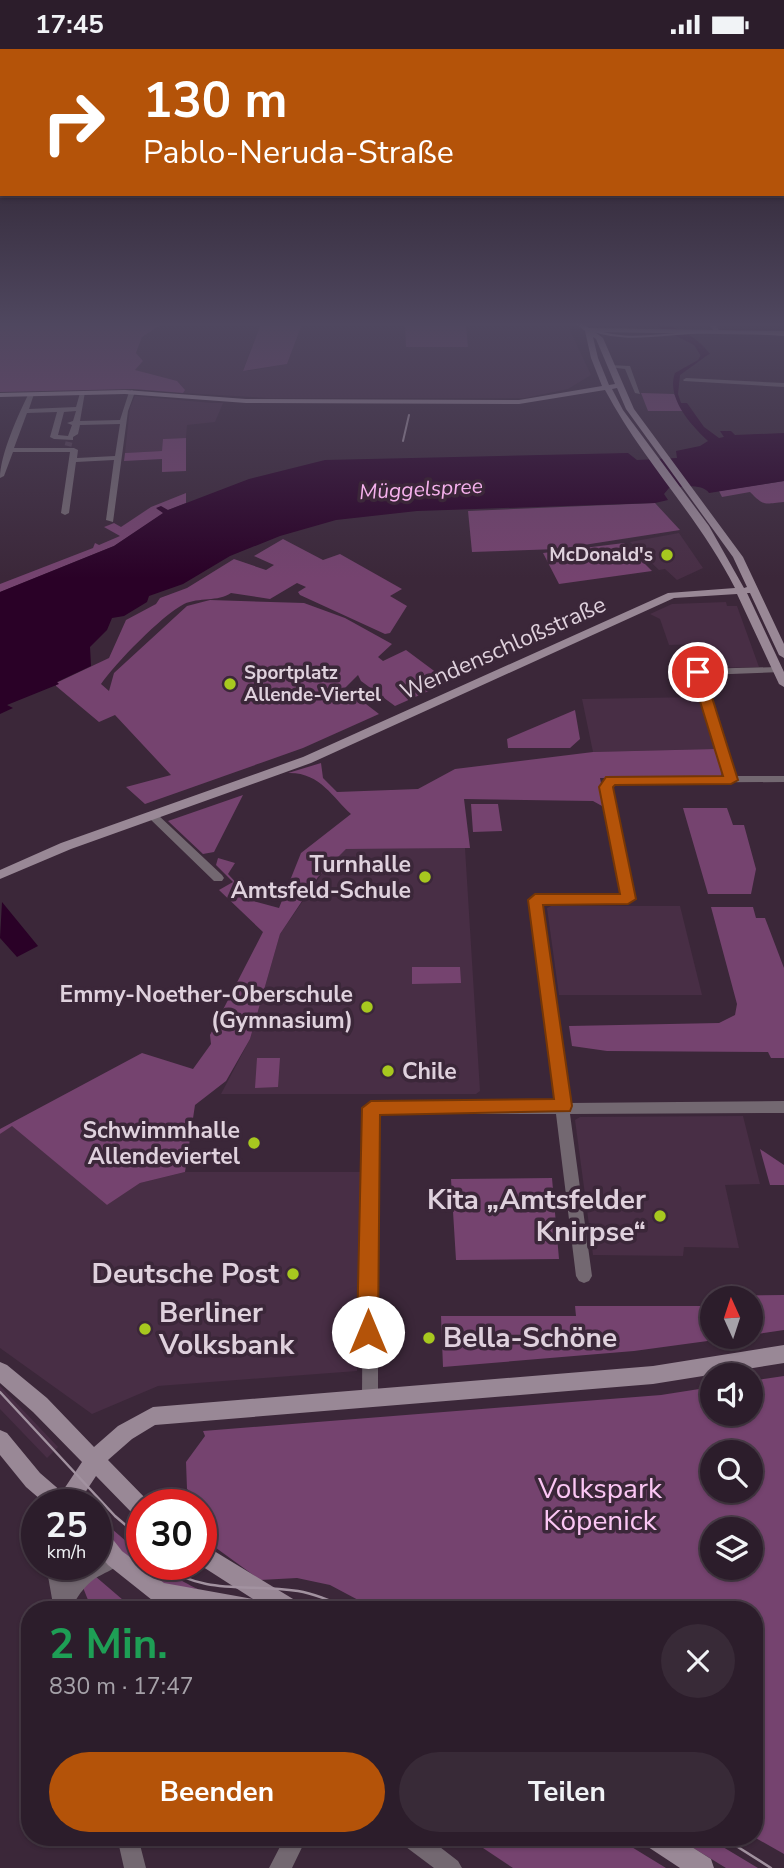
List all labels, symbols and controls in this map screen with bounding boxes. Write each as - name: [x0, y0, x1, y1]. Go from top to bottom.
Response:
- text: 17:45: [35, 7, 104, 42]
- text: 130 m: [143, 67, 287, 134]
- icon: right: [28, 77, 119, 168]
- text: Pablo-Neruda-Straße: [143, 131, 454, 174]
- water label: Müggelspree: [359, 472, 483, 506]
- place label: McDonald's: [549, 542, 653, 568]
- marker: McDonald's: [659, 547, 675, 563]
- street label: Wendenschloßstraße: [395, 589, 611, 707]
- pin: [668, 642, 728, 702]
- icon: arrive: [679, 653, 717, 691]
- place label: Sportplatz Allende-Viertel: [244, 660, 381, 708]
- marker: Sportplatz Allende-Viertel: [222, 676, 238, 692]
- place label: Turnhalle Amtsfeld-Schule: [231, 849, 411, 906]
- marker: Turnhalle Amtsfeld-Schule: [417, 869, 433, 885]
- place label: Emmy-Noether-Oberschule (Gymnasium): [59, 979, 353, 1036]
- marker: Emmy-Noether-Oberschule (Gymnasium): [359, 999, 375, 1015]
- place label: Chile: [402, 1056, 457, 1087]
- marker: Chile: [380, 1063, 396, 1079]
- place label: Schwimmhalle Allendeviertel: [82, 1115, 241, 1172]
- marker: Schwimmhalle Allendeviertel: [246, 1135, 262, 1151]
- place label: Kita „Amtsfelder Knirpse“: [427, 1181, 646, 1251]
- marker: Kita „Amtsfelder Knirpse“: [652, 1208, 668, 1224]
- place label: Deutsche Post: [92, 1255, 279, 1293]
- marker: Deutsche Post: [285, 1266, 301, 1282]
- north arrow: [700, 1286, 763, 1349]
- map controls: [700, 1286, 763, 1580]
- place label: Berliner Volksbank: [158, 1294, 295, 1364]
- position arrow: [331, 1295, 405, 1369]
- place label: Bella-Schöne: [443, 1319, 617, 1357]
- marker: Berliner Volksbank: [137, 1321, 153, 1337]
- marker: Bella-Schöne: [421, 1330, 437, 1346]
- button: sound: [700, 1363, 763, 1426]
- button: search: [700, 1440, 763, 1503]
- park label: Volkspark Köpenick: [537, 1470, 663, 1540]
- speed limit sign: 30: [126, 1489, 217, 1580]
- text: 25: [45, 1502, 88, 1549]
- button: layers: [700, 1517, 763, 1580]
- text: km/h: [47, 1540, 86, 1564]
- text: 2 Min.: [49, 1616, 168, 1673]
- button: close: [661, 1624, 735, 1698]
- text: 830 m · 17:47: [49, 1671, 194, 1702]
- button: Beenden: [49, 1752, 385, 1832]
- button: Teilen: [399, 1752, 735, 1832]

